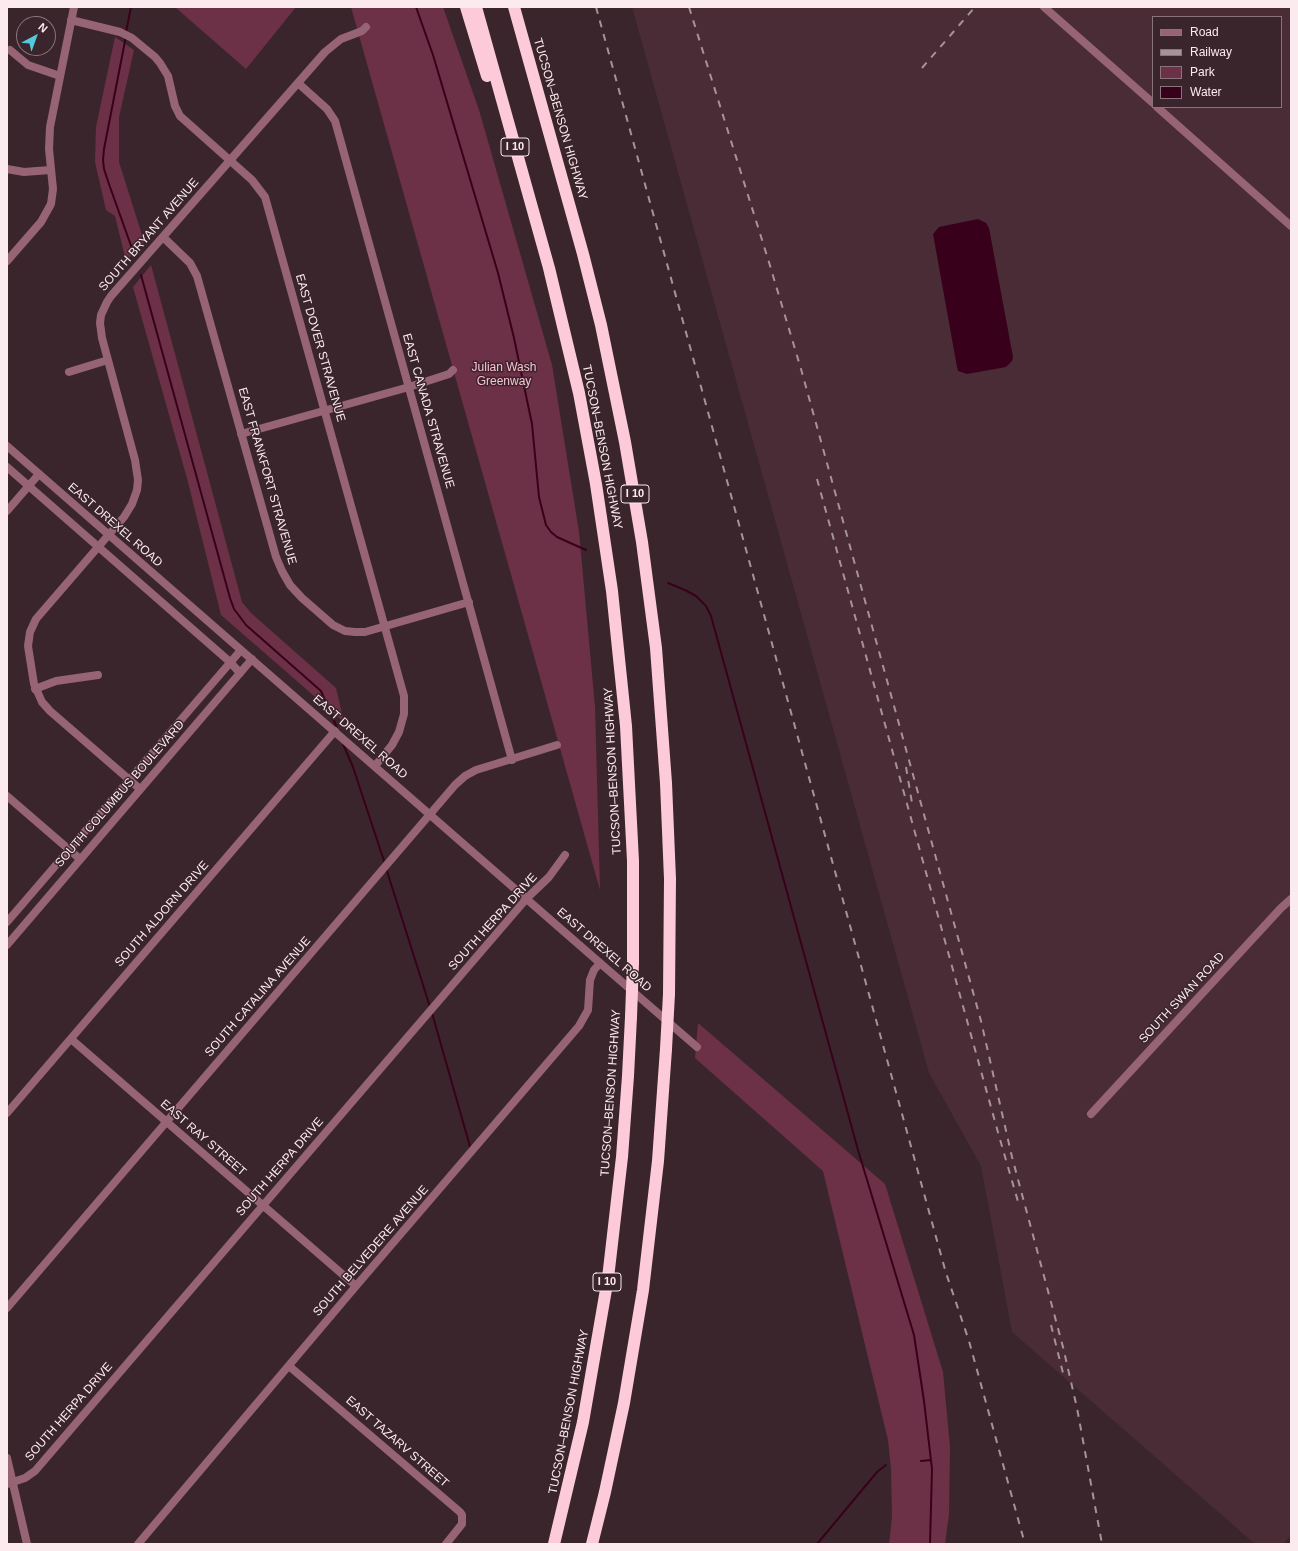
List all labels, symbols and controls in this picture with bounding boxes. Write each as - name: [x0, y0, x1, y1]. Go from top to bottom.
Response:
- north arrow: [16, 16, 56, 56]
- legend: [1152, 16, 1282, 108]
- text: N: [36, 21, 50, 35]
- text: Road: [1190, 25, 1219, 39]
- street label: TUCSON–BENSON HIGHWAY: [530, 37, 590, 201]
- text: Railway: [1190, 45, 1232, 59]
- text: Park: [1190, 65, 1215, 79]
- text: Water: [1190, 85, 1222, 99]
- road number: I 10: [501, 138, 529, 156]
- street label: SOUTH BRYANT AVENUE: [96, 176, 202, 294]
- street label: EAST DOVER STRAVENUE: [292, 272, 348, 424]
- street label: EAST CANADA STRAVENUE: [399, 332, 457, 490]
- park label: Julian Wash Greenway: [472, 361, 536, 389]
- street label: TUCSON–BENSON HIGHWAY: [579, 363, 625, 531]
- street label: EAST FRANKFORT STRAVENUE: [235, 386, 299, 566]
- street label: EAST DREXEL ROAD: [65, 480, 165, 570]
- road number: I 10: [621, 485, 649, 503]
- street label: TUCSON–BENSON HIGHWAY: [601, 687, 625, 855]
- street label: EAST DREXEL ROAD: [310, 692, 410, 782]
- street label: SOUTH COLUMBUS BOULEVARD: [52, 718, 188, 870]
- street label: SOUTH ALDORN DRIVE: [112, 858, 212, 970]
- street label: SOUTH HERPA DRIVE: [446, 870, 540, 974]
- street label: EAST DREXEL ROAD: [554, 905, 654, 995]
- street label: SOUTH CATALINA AVENUE: [202, 934, 314, 1060]
- street label: SOUTH SWAN ROAD: [1136, 950, 1228, 1046]
- street label: TUCSON–BENSON HIGHWAY: [598, 1009, 624, 1177]
- street label: EAST RAY STREET: [157, 1097, 249, 1179]
- street label: SOUTH HERPA DRIVE: [233, 1115, 327, 1219]
- street label: SOUTH BELVEDERE AVENUE: [310, 1183, 432, 1319]
- road number: I 10: [593, 1273, 621, 1291]
- street label: TUCSON–BENSON HIGHWAY: [546, 1328, 592, 1496]
- street label: SOUTH HERPA DRIVE: [22, 1360, 116, 1464]
- street label: EAST TAZARV STREET: [343, 1393, 451, 1491]

